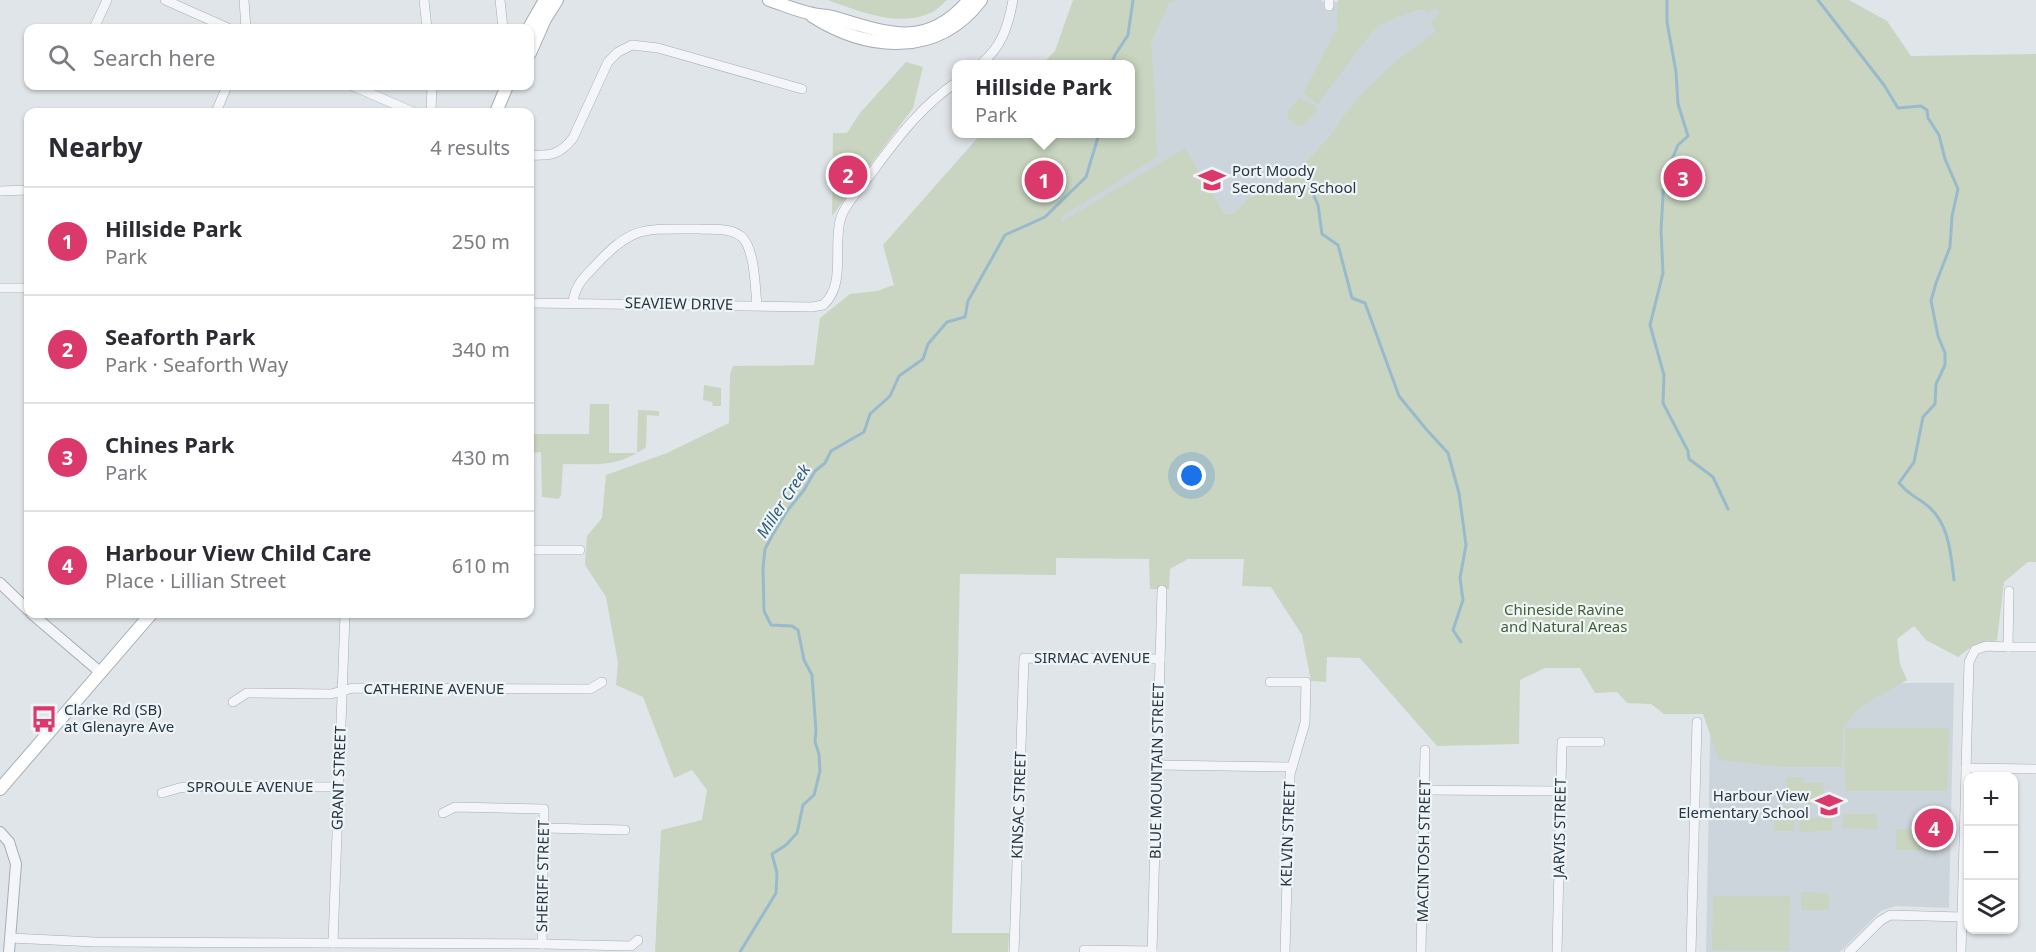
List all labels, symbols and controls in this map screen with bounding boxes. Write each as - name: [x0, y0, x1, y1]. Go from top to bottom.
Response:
- search box: [24, 24, 534, 90]
- icon: search: [45, 41, 78, 74]
- text: Search here: [93, 42, 215, 72]
- popup: [952, 60, 1135, 138]
- text: Hillside Park: [975, 71, 1112, 101]
- text: Park: [975, 101, 1017, 128]
- text: Nearby: [48, 129, 143, 165]
- text: 4 results: [430, 134, 510, 161]
- pin: 2: [828, 152, 868, 198]
- pin: 3: [1664, 156, 1702, 201]
- pin: 1: [1024, 158, 1064, 202]
- place label: Port Moody Secondary School: [1232, 160, 1356, 197]
- school or university icon: Port Moody Secondary School: [1197, 165, 1227, 195]
- text: Hillside Park: [105, 213, 242, 243]
- text: 1: [62, 228, 73, 255]
- text: 250 m: [452, 228, 510, 255]
- text: Park: [105, 243, 147, 270]
- street label: SEAVIEW DRIVE: [625, 292, 733, 314]
- text: Seaforth Park: [105, 321, 255, 351]
- text: 2: [62, 336, 73, 363]
- text: 340 m: [452, 336, 510, 363]
- text: Park · Seaforth Way: [105, 351, 288, 378]
- text: Chines Park: [105, 429, 235, 459]
- text: 3: [62, 444, 73, 471]
- text: 430 m: [452, 444, 510, 471]
- text: Park: [105, 459, 147, 486]
- water label: Miller Creek: [751, 459, 816, 542]
- your location: [1177, 461, 1206, 490]
- text: Harbour View Child Care: [105, 537, 372, 567]
- text: 4: [62, 552, 73, 579]
- text: 610 m: [452, 552, 510, 579]
- text: Place · Lillian Street: [105, 567, 286, 594]
- park label: Chineside Ravine and Natural Areas: [1501, 599, 1627, 636]
- street label: SIRMAC AVENUE: [1034, 647, 1150, 667]
- street label: CATHERINE AVENUE: [364, 678, 504, 698]
- street label: BLUE MOUNTAIN STREET: [1144, 682, 1168, 859]
- place label: Clarke Rd (SB) at Glenayre Ave: [64, 699, 174, 736]
- bus stop icon: Clarke Rd (SB) at Glenayre Ave: [29, 704, 59, 734]
- street label: GRANT STREET: [326, 725, 350, 830]
- street label: KINSAC STREET: [1006, 750, 1030, 859]
- map controls: [1964, 772, 2018, 934]
- button: +: [1964, 772, 2018, 826]
- street label: SPROULE AVENUE: [187, 776, 313, 796]
- street label: JARVIS STREET: [1548, 777, 1570, 880]
- street label: MACINTOSH STREET: [1412, 779, 1434, 923]
- street label: KELVIN STREET: [1275, 780, 1299, 887]
- place label: Harbour View Elementary School: [1678, 785, 1809, 822]
- school or university icon: Harbour View Elementary School: [1814, 790, 1844, 820]
- pin: 4: [1914, 806, 1954, 850]
- street label: SHERIFF STREET: [531, 819, 553, 932]
- button: −: [1964, 826, 2018, 880]
- button: layers: [1964, 880, 2018, 934]

